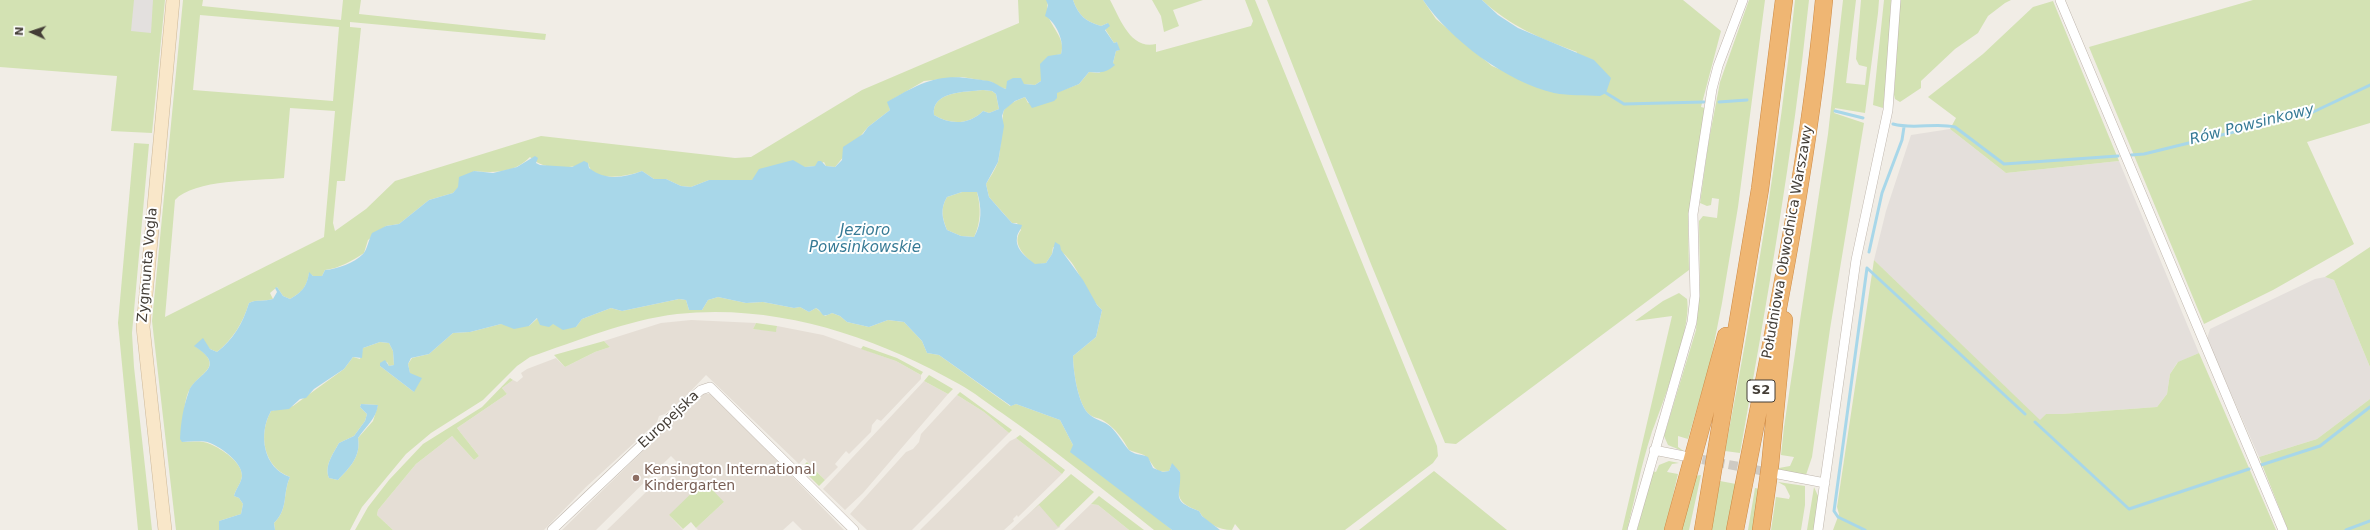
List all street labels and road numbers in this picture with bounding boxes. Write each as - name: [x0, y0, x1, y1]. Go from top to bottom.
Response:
- street label: Południowa Obwodnica Warszawy: [1759, 124, 1817, 360]
- street label: Zygmunta Vogla: [135, 207, 161, 323]
- road number: S2: [1747, 380, 1775, 402]
- street label: Europejska: [635, 388, 703, 452]

